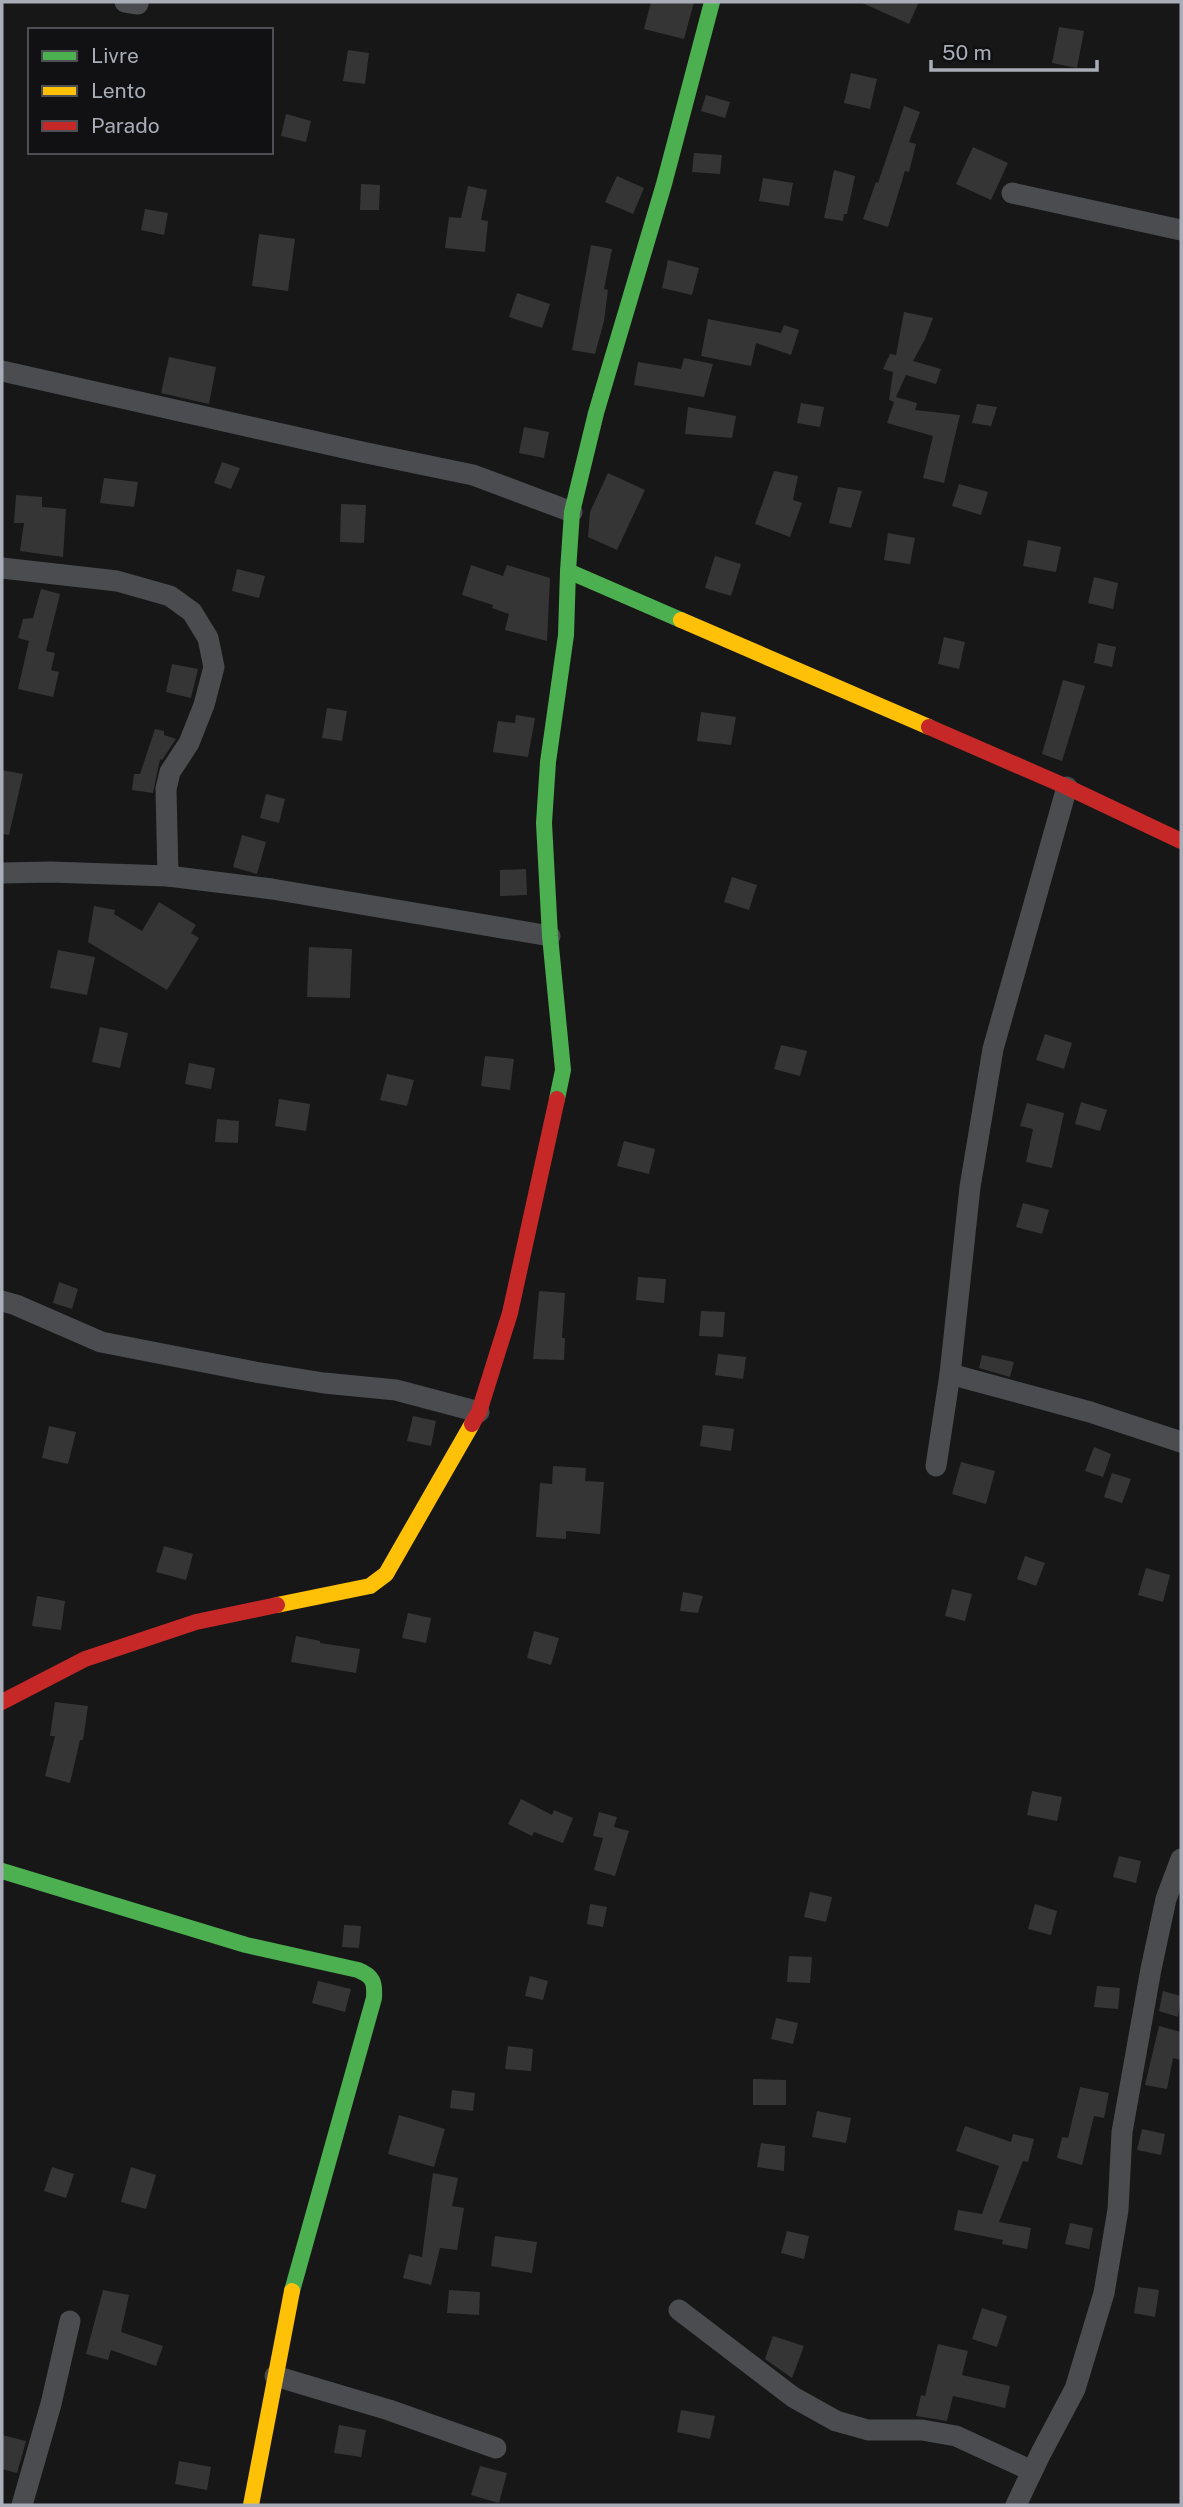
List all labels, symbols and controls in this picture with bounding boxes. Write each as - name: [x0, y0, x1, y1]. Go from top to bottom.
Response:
- legend: [28, 28, 273, 154]
- scale bar: [931, 28, 1097, 72]
- text: 50 m: [942, 40, 992, 65]
- text: Livre: [91, 43, 139, 68]
- text: Lento: [91, 78, 146, 103]
- text: Parado: [91, 113, 160, 138]

